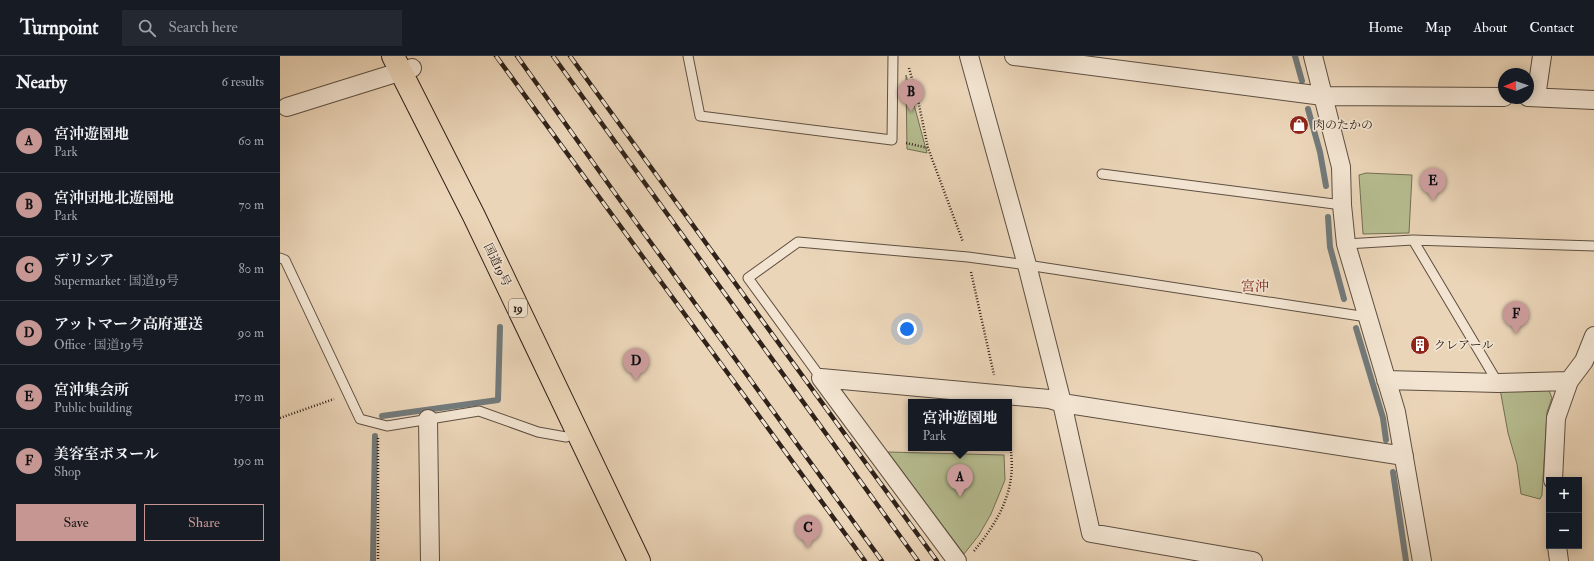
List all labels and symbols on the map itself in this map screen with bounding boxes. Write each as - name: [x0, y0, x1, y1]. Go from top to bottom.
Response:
- north arrow: [1498, 68, 1534, 104]
- pin: B: [898, 79, 924, 112]
- shop icon: 肉のたかの: [1288, 114, 1310, 136]
- place label: 肉のたかの: [1313, 118, 1373, 133]
- pin: E: [1420, 168, 1446, 201]
- street label: 国道19号: [480, 241, 514, 289]
- district label: 宮沖: [1241, 278, 1269, 295]
- road number: 19: [509, 299, 527, 317]
- pin: F: [1503, 301, 1529, 334]
- your location: [897, 319, 917, 339]
- building icon: クレアール: [1409, 334, 1431, 356]
- place label: クレアール: [1434, 338, 1493, 353]
- pin: D: [623, 348, 649, 381]
- pin: A: [947, 464, 973, 497]
- pin: C: [795, 515, 821, 548]

